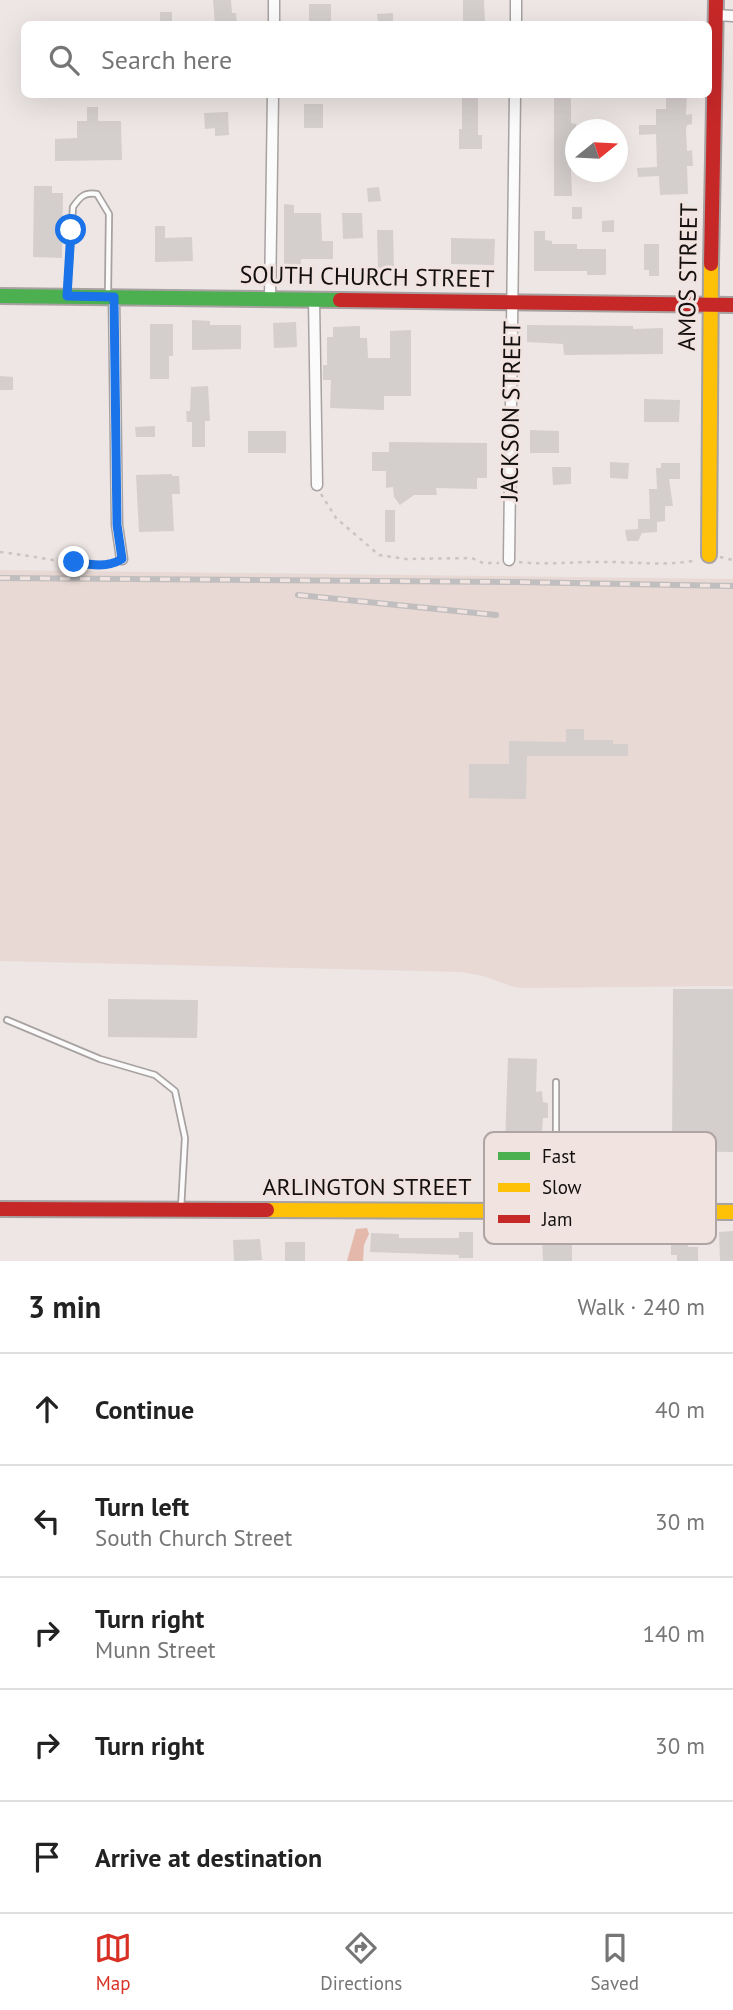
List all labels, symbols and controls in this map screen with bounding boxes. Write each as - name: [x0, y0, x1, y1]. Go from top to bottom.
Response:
- search box: [21, 21, 712, 98]
- icon: search: [45, 41, 83, 79]
- text: Search here: [101, 43, 232, 76]
- north arrow: [565, 119, 628, 182]
- street label: AMOS STREET: [671, 203, 704, 351]
- route start: [55, 214, 86, 245]
- street label: SOUTH CHURCH STREET: [239, 259, 495, 294]
- street label: JACKSON STREET: [493, 321, 528, 502]
- route end: [58, 546, 89, 577]
- legend: [484, 1132, 716, 1244]
- text: Fast: [542, 1144, 576, 1168]
- street label: ARLINGTON STREET: [262, 1171, 472, 1202]
- text: Slow: [542, 1175, 582, 1199]
- text: Jam: [541, 1207, 572, 1231]
- text: 3 min: [28, 1287, 101, 1326]
- text: Walk · 240 m: [578, 1292, 705, 1321]
- icon: ahead: [28, 1390, 66, 1428]
- text: Continue: [95, 1393, 194, 1426]
- text: 40 m: [655, 1395, 705, 1424]
- text: Turn left: [95, 1490, 189, 1523]
- icon: left: [28, 1502, 66, 1540]
- text: 30 m: [655, 1507, 705, 1536]
- text: South Church Street: [95, 1523, 292, 1552]
- text: Turn right: [95, 1602, 204, 1635]
- icon: right: [28, 1614, 66, 1652]
- text: 140 m: [643, 1619, 705, 1648]
- text: Munn Street: [95, 1635, 216, 1664]
- icon: right: [28, 1726, 66, 1764]
- text: Turn right: [95, 1729, 204, 1762]
- text: 30 m: [655, 1731, 705, 1760]
- icon: arrive: [28, 1838, 66, 1876]
- text: Arrive at destination: [95, 1841, 322, 1874]
- tab: Map: [94, 1929, 132, 1995]
- tab: Directions: [320, 1929, 402, 1995]
- tab: Saved: [591, 1929, 639, 1995]

